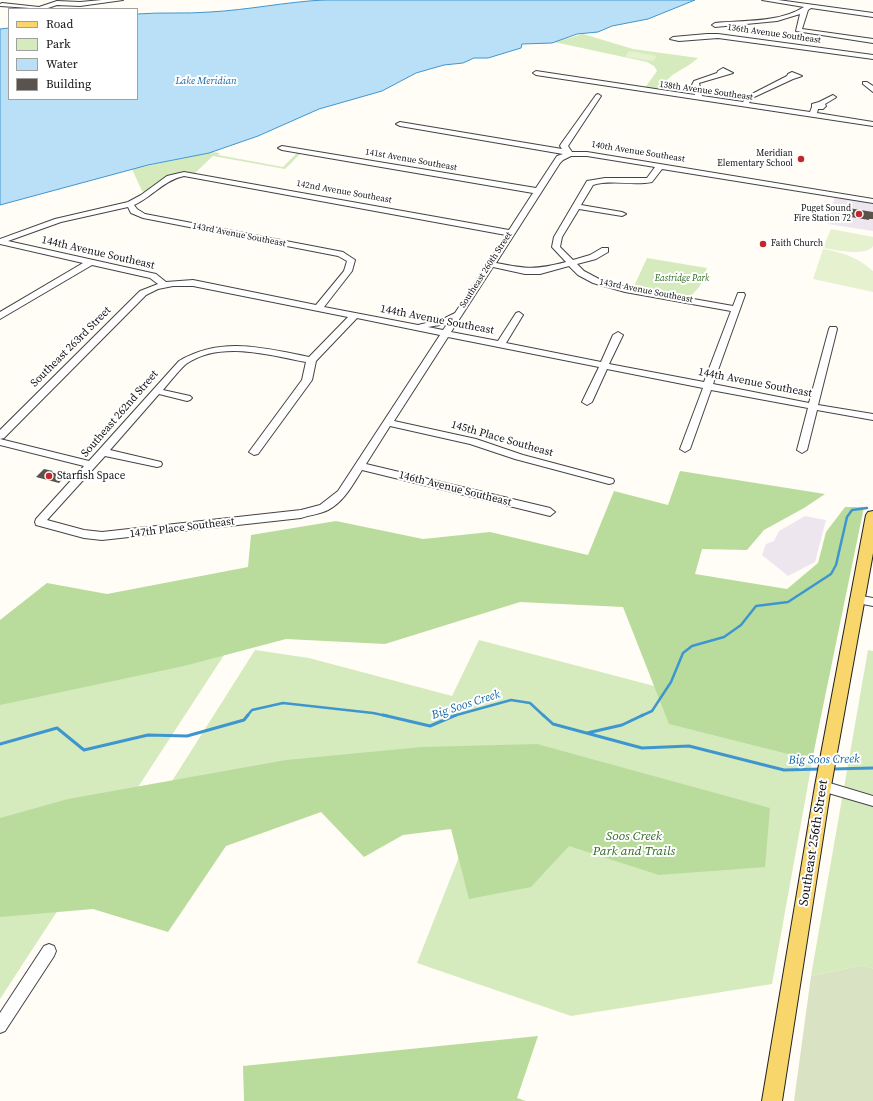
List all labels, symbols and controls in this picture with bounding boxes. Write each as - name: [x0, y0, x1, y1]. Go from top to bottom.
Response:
- legend: [8, 8, 138, 100]
- text: Road: [46, 16, 73, 32]
- street label: 136th Avenue Southeast: [726, 22, 822, 46]
- text: Park: [46, 36, 71, 52]
- text: Water: [46, 56, 78, 72]
- water label: Lake Meridian: [175, 75, 237, 87]
- text: Building: [46, 76, 91, 92]
- street label: 138th Avenue Southeast: [658, 79, 754, 103]
- street label: 140th Avenue Southeast: [590, 139, 686, 165]
- street label: 141st Avenue Southeast: [364, 147, 458, 173]
- place label: Meridian Elementary School: [717, 149, 793, 170]
- marker: Meridian Elementary School: [796, 154, 806, 164]
- street label: 142nd Avenue Southeast: [295, 178, 393, 206]
- place label: Puget Sound Fire Station 72: [794, 204, 851, 225]
- marker: Puget Sound Fire Station 72: [854, 209, 864, 219]
- street label: 143rd Avenue Southeast: [191, 221, 287, 249]
- street label: Southeast 260th Street: [457, 230, 515, 310]
- street label: 144th Avenue Southeast: [40, 234, 156, 272]
- marker: Faith Church: [758, 239, 768, 249]
- place label: Faith Church: [771, 239, 823, 249]
- park label: Eastridge Park: [655, 274, 709, 284]
- street label: 143rd Avenue Southeast: [598, 277, 694, 305]
- street label: 144th Avenue Southeast: [379, 302, 495, 338]
- street label: Southeast 263rd Street: [28, 304, 114, 390]
- street label: 144th Avenue Southeast: [697, 365, 813, 401]
- street label: Southeast 262nd Street: [79, 368, 161, 460]
- street label: 145th Place Southeast: [449, 418, 555, 460]
- place label: Starfish Space: [57, 469, 125, 483]
- street label: 146th Avenue Southeast: [397, 469, 513, 509]
- marker: Starfish Space: [44, 471, 54, 481]
- street label: 147th Place Southeast: [129, 515, 235, 541]
- water label: Big Soos Creek: [430, 687, 502, 723]
- water label: Big Soos Creek: [788, 752, 860, 768]
- street label: Southeast 256th Street: [796, 779, 832, 907]
- park label: Soos Creek Park and Trails: [593, 829, 675, 860]

